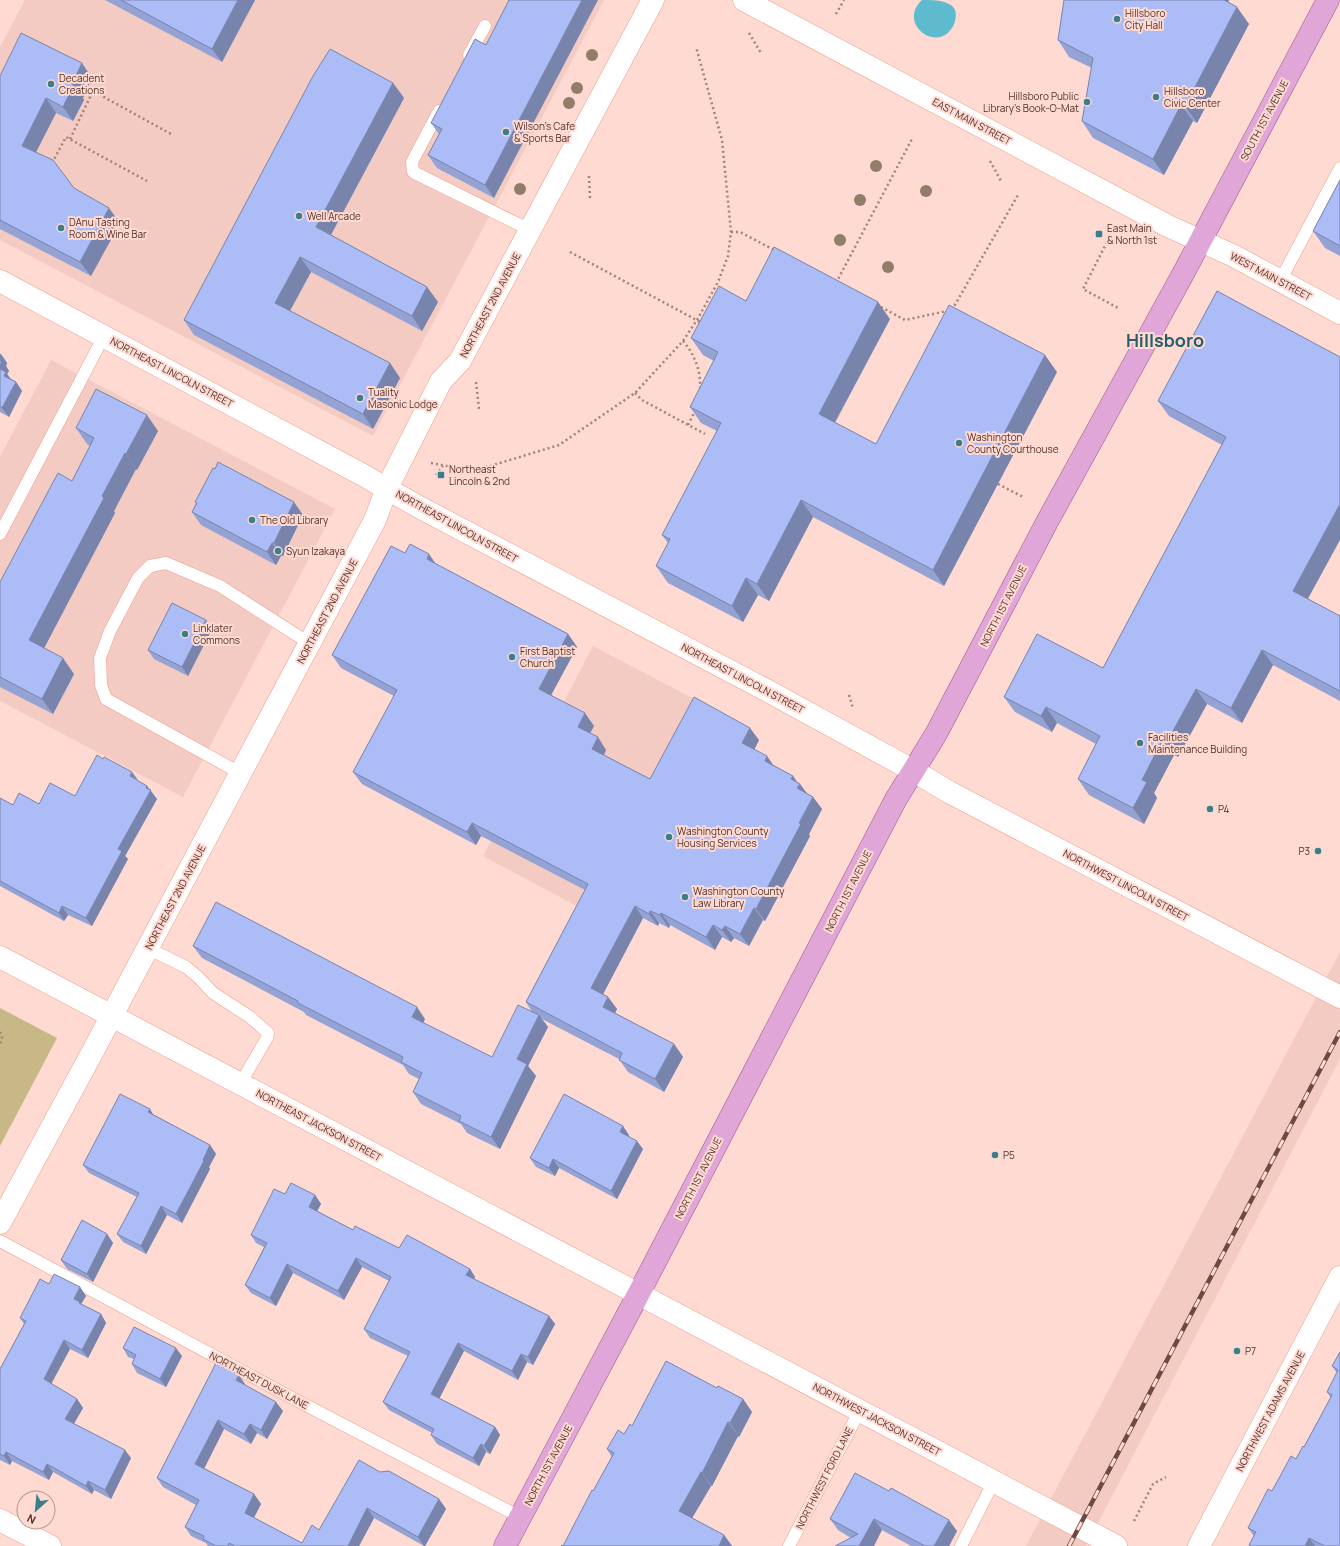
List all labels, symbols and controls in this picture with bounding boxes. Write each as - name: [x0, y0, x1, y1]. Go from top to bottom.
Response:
- place label: Hillsboro City Hall: [1125, 6, 1165, 32]
- marker: Hillsboro City Hall: [1112, 14, 1122, 24]
- place label: Decadent Creations: [59, 71, 104, 97]
- street label: SOUTH 1ST AVENUE: [1237, 77, 1291, 163]
- marker: Decadent Creations: [46, 79, 56, 89]
- place label: Hillsboro Civic Center: [1164, 84, 1221, 110]
- place label: Hillsboro Public Library's Book-O-Mat: [983, 89, 1079, 115]
- marker: Hillsboro Civic Center: [1151, 92, 1161, 102]
- street label: EAST MAIN STREET: [930, 94, 1014, 148]
- marker: Hillsboro Public Library's Book-O-Mat: [1082, 97, 1092, 107]
- place label: Wilson's Cafe & Sports Bar: [514, 119, 575, 145]
- marker: Wilson's Cafe & Sports Bar: [501, 127, 511, 137]
- place label: Well Arcade: [307, 209, 361, 223]
- marker: Well Arcade: [294, 211, 304, 221]
- place label: DAnu Tasting Room & Wine Bar: [69, 215, 147, 241]
- place label: East Main & North 1st: [1107, 221, 1157, 247]
- marker: DAnu Tasting Room & Wine Bar: [56, 223, 66, 233]
- marker: East Main & North 1st: [1094, 229, 1104, 239]
- street label: WEST MAIN STREET: [1228, 249, 1314, 303]
- street label: NORTHEAST 2ND AVENUE: [456, 250, 524, 360]
- district label: Hillsboro: [1126, 328, 1204, 352]
- street label: NORTHEAST LINCOLN STREET: [108, 334, 236, 410]
- place label: Tuality Masonic Lodge: [368, 385, 438, 411]
- marker: Tuality Masonic Lodge: [355, 393, 365, 403]
- place label: Washington County Courthouse: [967, 430, 1059, 456]
- marker: Washington County Courthouse: [954, 438, 964, 448]
- place label: Northeast Lincoln & 2nd: [449, 462, 510, 488]
- marker: Northeast Lincoln & 2nd: [436, 470, 446, 480]
- street label: NORTHEAST LINCOLN STREET: [394, 487, 520, 565]
- place label: The Old Library: [260, 513, 329, 527]
- marker: The Old Library: [247, 515, 257, 525]
- place label: Syun Izakaya: [286, 544, 345, 558]
- marker: Syun Izakaya: [273, 546, 283, 556]
- street label: NORTHEAST 2ND AVENUE: [293, 556, 361, 666]
- street label: NORTH 1ST AVENUE: [976, 563, 1030, 649]
- place label: Linklater Commons: [193, 621, 240, 647]
- marker: Linklater Commons: [180, 629, 190, 639]
- street label: NORTHEAST LINCOLN STREET: [679, 640, 807, 716]
- place label: First Baptist Church: [520, 644, 575, 670]
- marker: First Baptist Church: [507, 652, 517, 662]
- place label: Facilities Maintenance Building: [1148, 730, 1247, 756]
- marker: Facilities Maintenance Building: [1135, 738, 1145, 748]
- place label: P4: [1218, 802, 1230, 816]
- marker: P4: [1205, 804, 1215, 814]
- place label: Washington County Housing Services: [677, 824, 769, 850]
- marker: Washington County Housing Services: [664, 832, 674, 842]
- street label: NORTHEAST 2ND AVENUE: [141, 842, 209, 952]
- place label: P3: [1298, 844, 1310, 858]
- street label: NORTHWEST LINCOLN STREET: [1061, 846, 1191, 924]
- marker: P3: [1313, 846, 1323, 856]
- street label: NORTH 1ST AVENUE: [821, 848, 875, 934]
- place label: Washington County Law Library: [693, 884, 785, 910]
- marker: Washington County Law Library: [680, 892, 690, 902]
- street label: NORTHEAST JACKSON STREET: [254, 1086, 384, 1164]
- street label: NORTH 1ST AVENUE: [671, 1135, 725, 1221]
- place label: P5: [1003, 1148, 1015, 1162]
- marker: P5: [990, 1150, 1000, 1160]
- place label: P7: [1245, 1344, 1256, 1358]
- marker: P7: [1232, 1346, 1242, 1356]
- street label: NORTHEAST DUSK LANE: [207, 1348, 311, 1412]
- street label: NORTHWEST ADAMS AVENUE: [1232, 1348, 1308, 1474]
- street label: NORTHWEST JACKSON STREET: [810, 1379, 944, 1459]
- street label: NORTH 1ST AVENUE: [521, 1422, 575, 1508]
- street label: NORTHWEST FORD LANE: [792, 1424, 856, 1532]
- north arrow: [16, 1490, 56, 1530]
- text: N: [24, 1511, 38, 1528]

